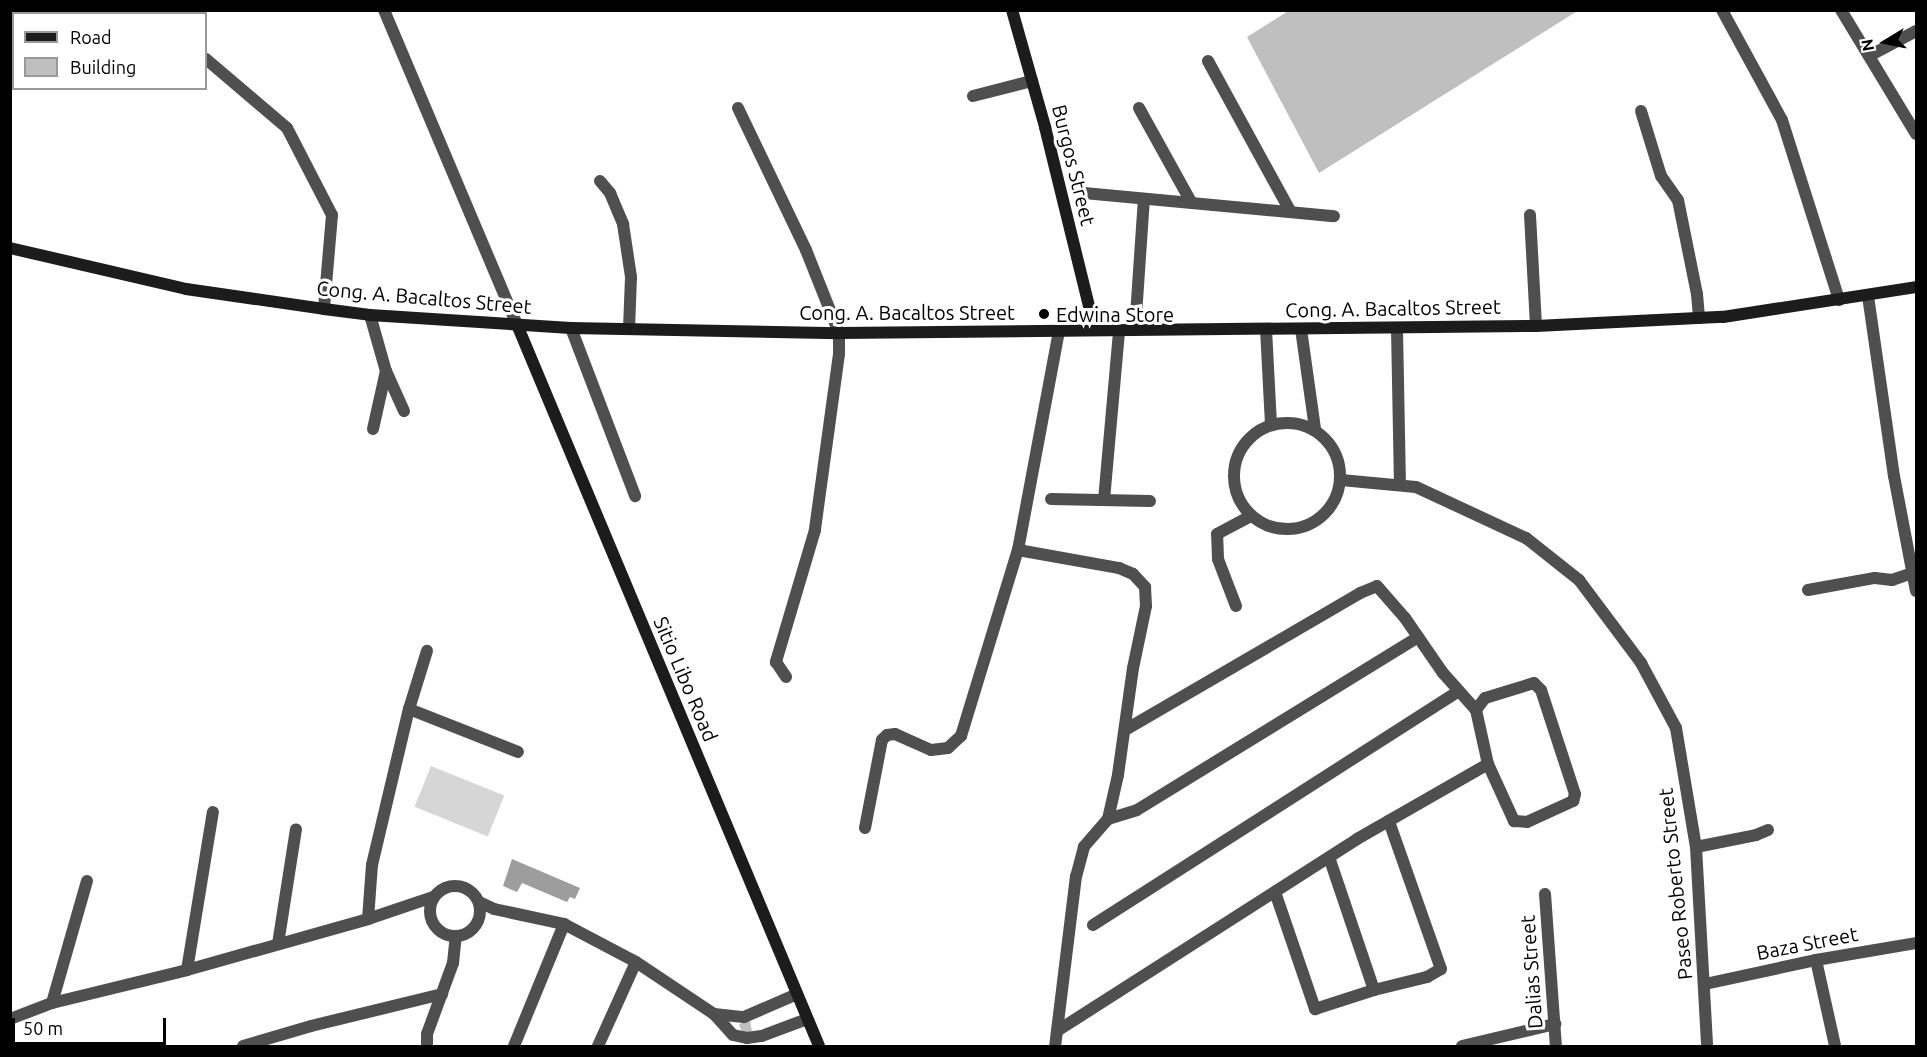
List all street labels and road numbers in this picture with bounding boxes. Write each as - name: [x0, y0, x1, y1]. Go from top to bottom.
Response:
- street label: Burgos Street: [1047, 102, 1101, 228]
- street label: Cong. A. Bacaltos Street: [315, 276, 533, 318]
- street label: Cong. A. Bacaltos Street: [1285, 294, 1501, 322]
- street label: Cong. A. Bacaltos Street: [799, 300, 1015, 324]
- street label: Sitio Libo Road: [649, 613, 723, 745]
- street label: Paseo Roberto Street: [1653, 787, 1697, 981]
- street label: Dalias Street: [1515, 914, 1547, 1030]
- street label: Baza Street: [1754, 921, 1860, 965]

